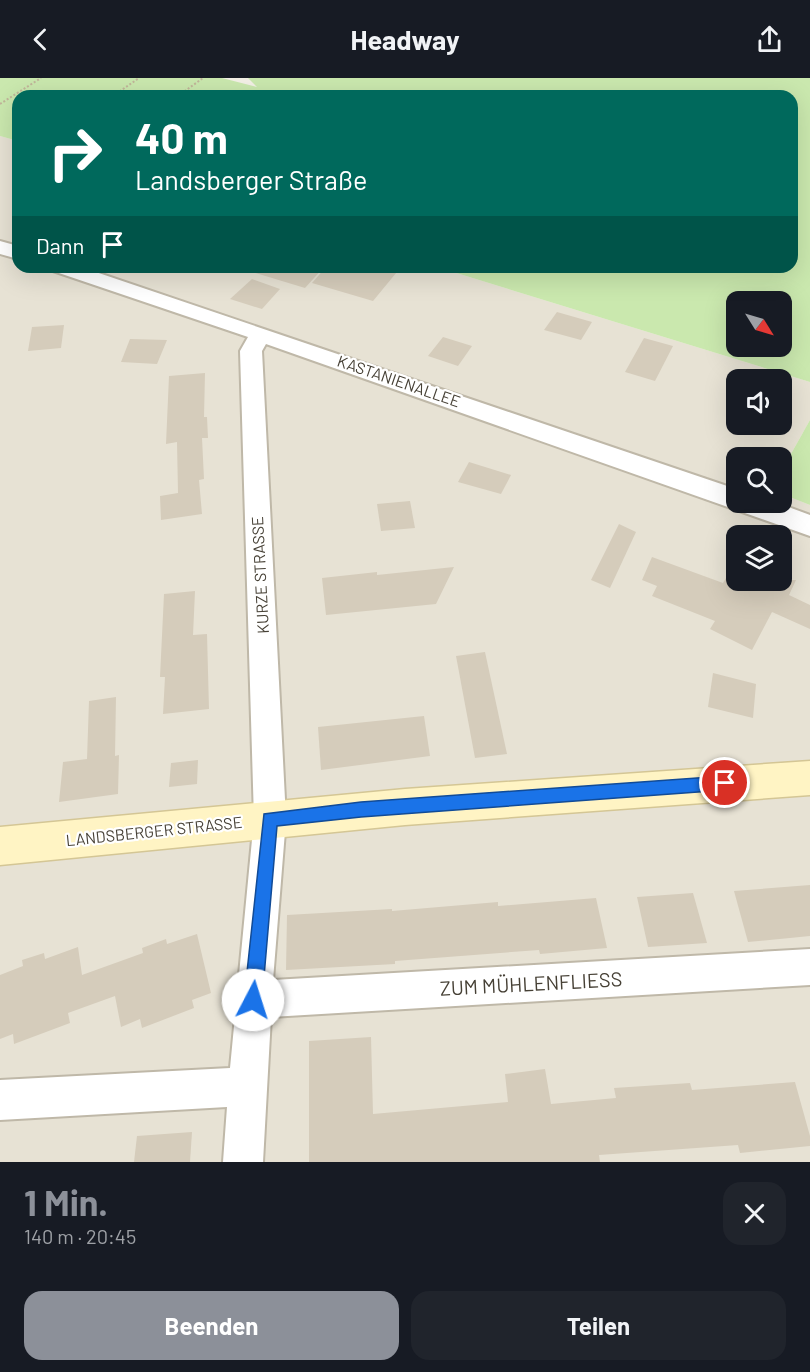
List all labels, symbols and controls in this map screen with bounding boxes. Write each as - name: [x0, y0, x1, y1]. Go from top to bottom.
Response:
- icon: back: [24, 23, 57, 56]
- text: Headway: [351, 23, 460, 55]
- icon: share: [753, 23, 786, 56]
- text: 40 m: [135, 112, 228, 162]
- icon: right: [36, 114, 114, 192]
- text: Landsberger Straße: [135, 163, 367, 195]
- icon: arrive: [96, 228, 129, 261]
- text: Dann: [36, 232, 84, 258]
- north arrow: [726, 291, 792, 357]
- map controls: [726, 291, 792, 591]
- street label: KASTANIENALLEE: [335, 351, 463, 411]
- button: sound: [726, 369, 792, 435]
- button: search: [726, 447, 792, 513]
- street label: KURZE STRASSE: [247, 516, 272, 634]
- button: layers: [726, 525, 792, 591]
- pin: [699, 757, 750, 808]
- icon: arrive: [708, 766, 741, 799]
- street label: LANDSBERGER STRASSE: [65, 812, 243, 849]
- street label: ZUM MÜHLENFLIESS: [439, 966, 623, 1000]
- position arrow: [221, 968, 285, 1032]
- text: 1 Min.: [24, 1180, 108, 1223]
- button: close: [723, 1182, 786, 1245]
- text: 140 m · 20:45: [24, 1224, 136, 1248]
- button: Beenden: [24, 1291, 399, 1360]
- button: Teilen: [411, 1291, 786, 1360]

